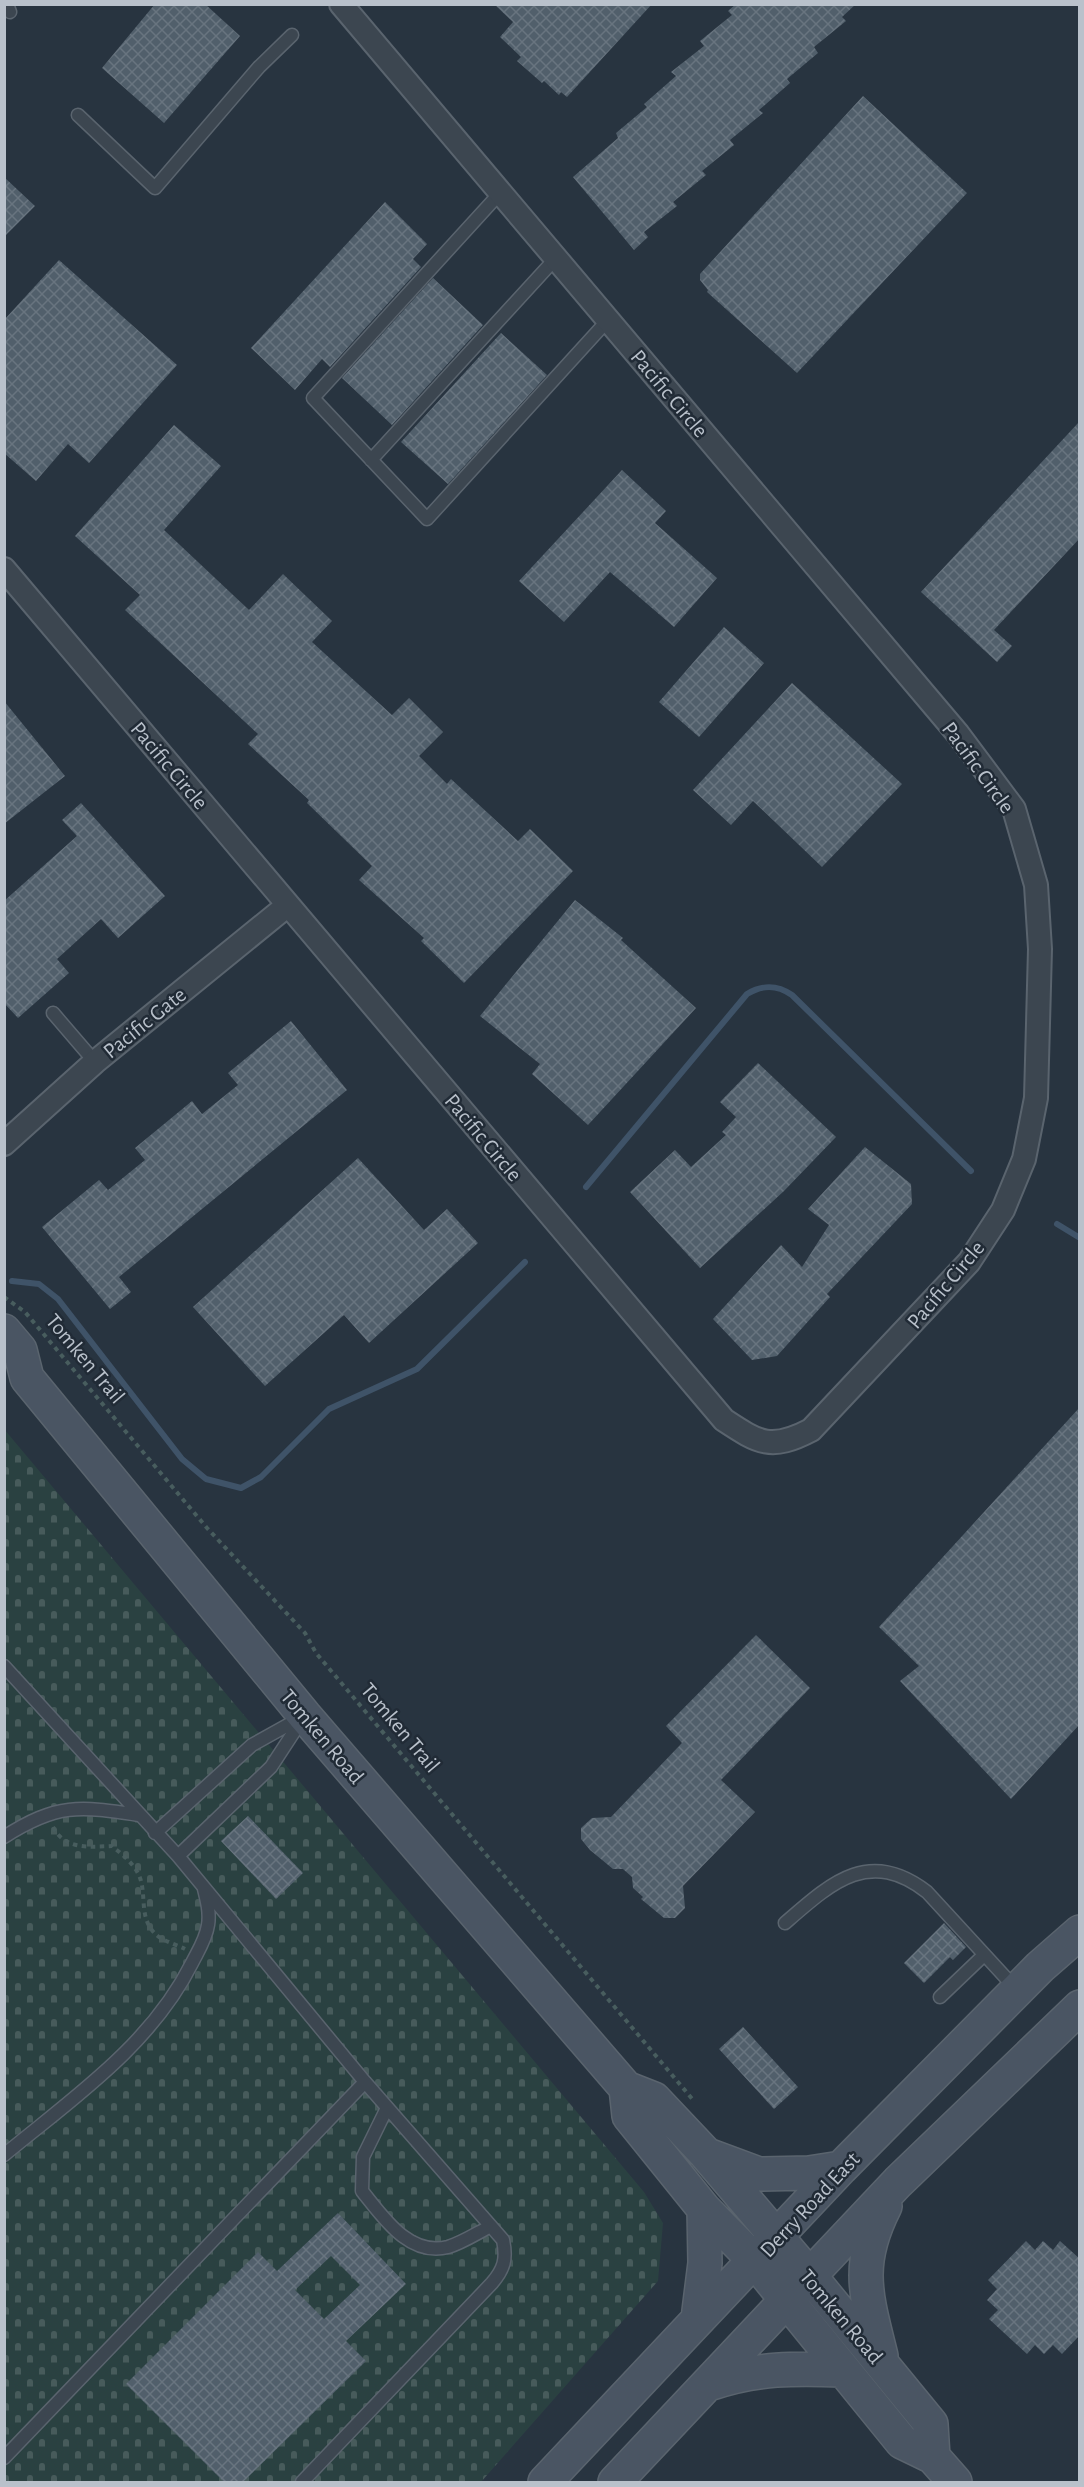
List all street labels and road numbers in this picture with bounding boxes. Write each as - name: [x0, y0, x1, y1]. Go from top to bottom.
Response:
- street label: Pacific Circle: [626, 346, 712, 442]
- street label: Pacific Circle: [126, 718, 212, 814]
- street label: Pacific Circle: [938, 718, 1019, 817]
- street label: Pacific Gate: [99, 983, 190, 1063]
- street label: Pacific Circle: [440, 1090, 526, 1186]
- street label: Pacific Circle: [903, 1237, 989, 1333]
- street label: Tomken Trail: [42, 1310, 129, 1408]
- street label: Tomken Trail: [357, 1679, 444, 1777]
- street label: Tomken Road: [277, 1685, 368, 1788]
- street label: Derry Road East: [756, 2148, 864, 2261]
- street label: Tomken Road: [796, 2265, 887, 2368]

